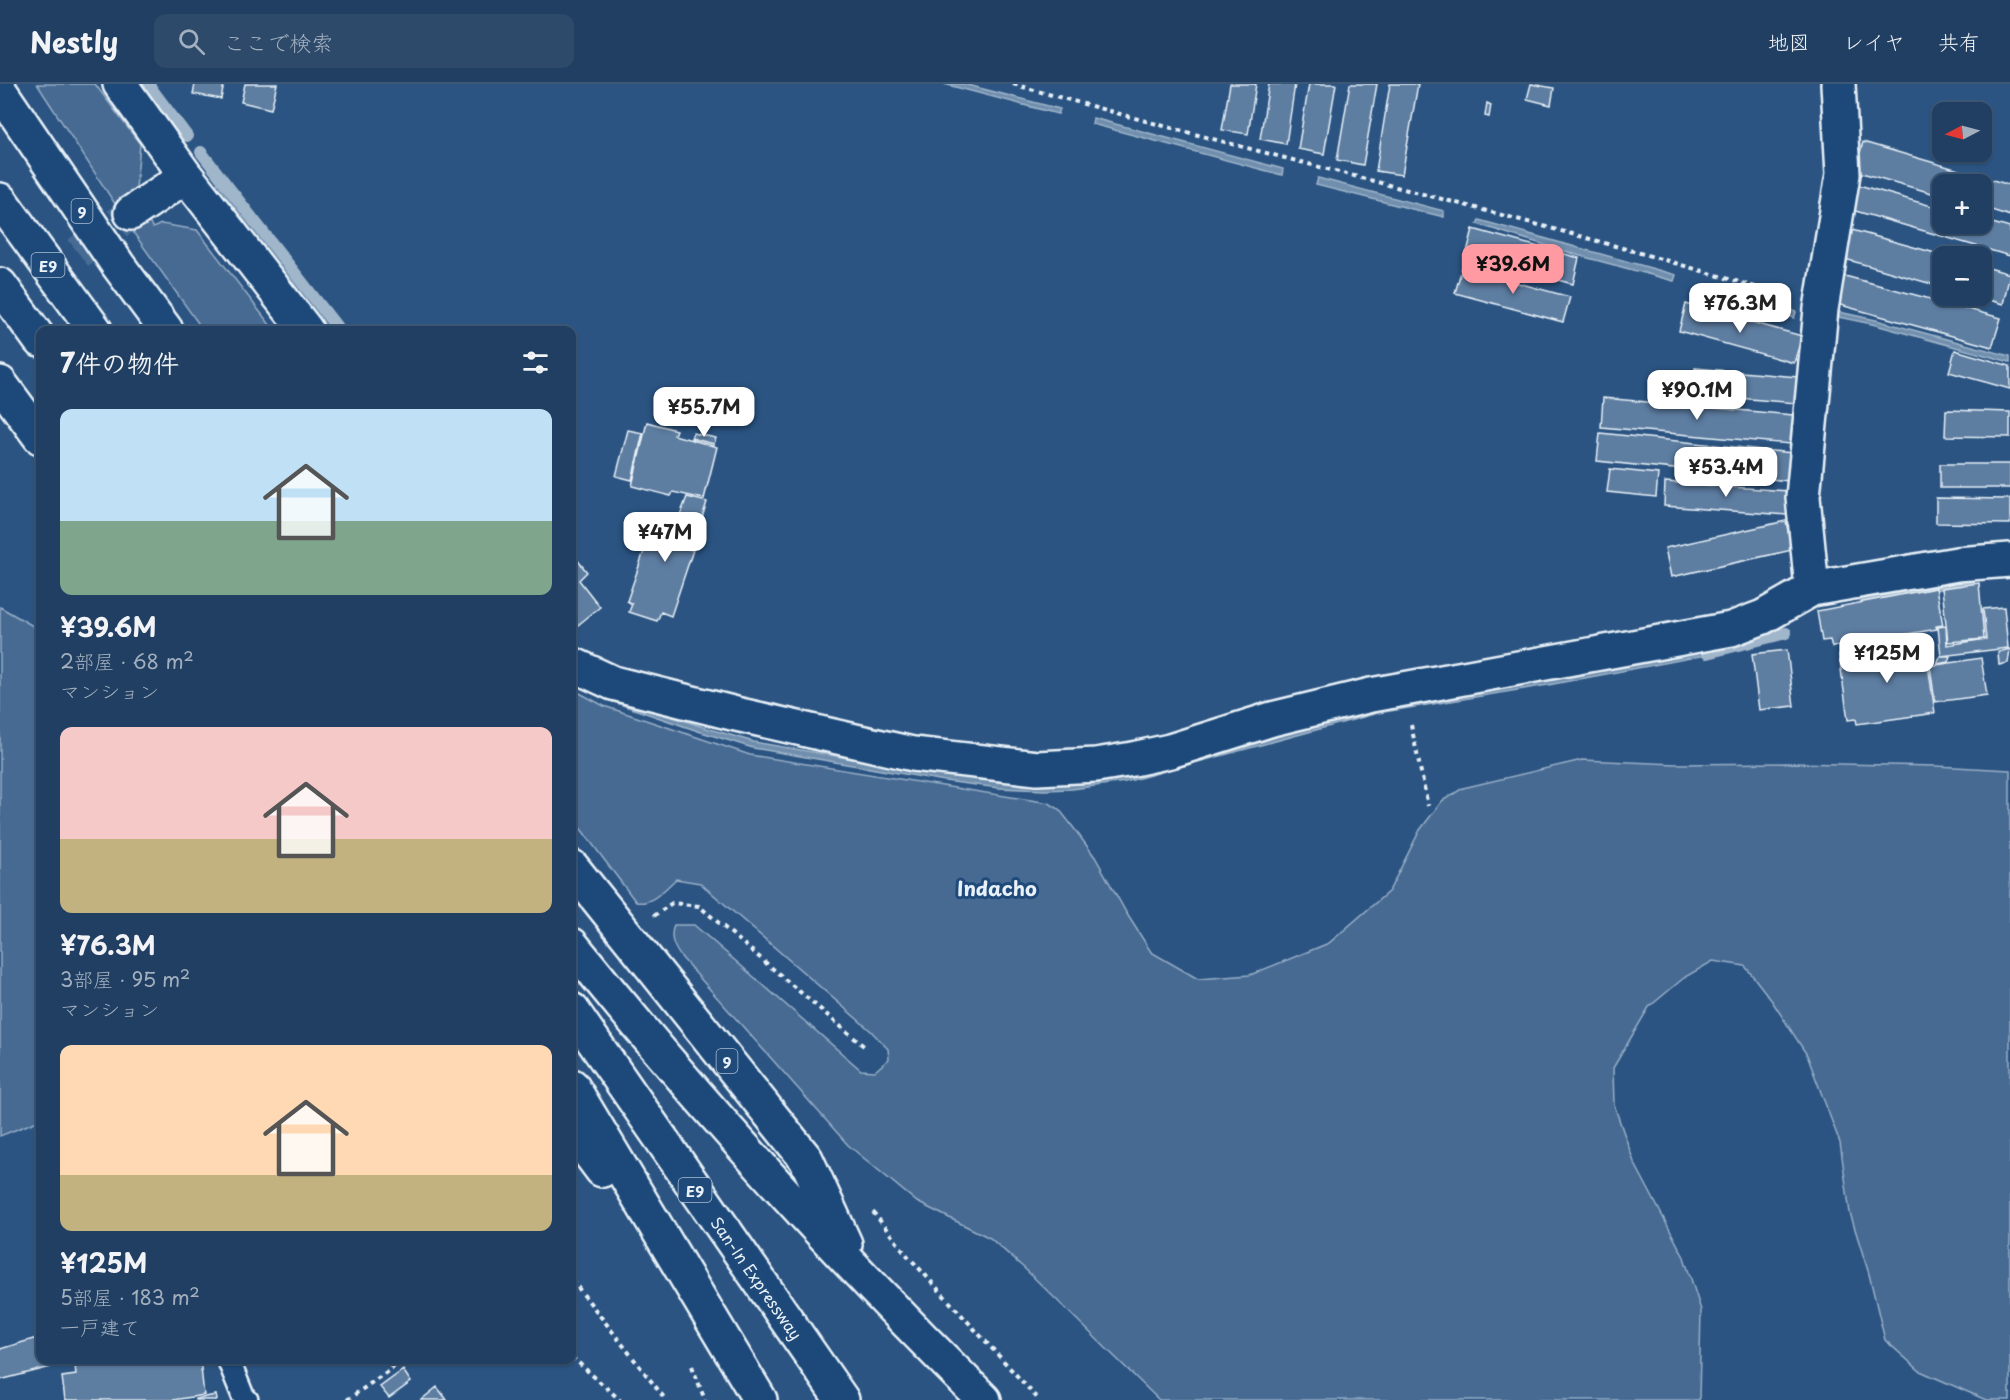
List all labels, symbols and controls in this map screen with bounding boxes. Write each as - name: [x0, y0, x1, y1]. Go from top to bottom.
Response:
- search box: [154, 14, 574, 68]
- text: Nestly: [30, 20, 118, 63]
- icon: search: [175, 25, 208, 58]
- text: ここで検索: [223, 25, 333, 58]
- text: 地図: [1768, 25, 1810, 57]
- text: レイヤ: [1843, 25, 1905, 57]
- text: 共有: [1938, 25, 1980, 57]
- north arrow: [1932, 102, 1992, 162]
- map controls: [1932, 102, 1992, 306]
- button: +: [1932, 174, 1992, 234]
- road number: 9: [72, 199, 92, 223]
- pin: ¥39.6M: [1464, 244, 1562, 295]
- button: −: [1932, 246, 1992, 306]
- text: ¥39.6M: [1476, 248, 1550, 278]
- road number: E9: [32, 253, 64, 277]
- pin: ¥76.3M: [1691, 283, 1789, 334]
- text: ¥76.3M: [1703, 287, 1777, 317]
- text: 7件の物件: [60, 343, 179, 382]
- icon: filters: [519, 346, 552, 379]
- pin: ¥90.1M: [1648, 370, 1746, 421]
- text: ¥90.1M: [1661, 374, 1733, 404]
- pin: ¥55.7M: [655, 387, 753, 438]
- text: ¥55.7M: [667, 391, 741, 421]
- pin: ¥53.4M: [1677, 447, 1775, 498]
- icon: home: [252, 448, 360, 556]
- text: ¥53.4M: [1688, 451, 1764, 481]
- pin: ¥47M: [629, 512, 701, 563]
- text: ¥47M: [638, 516, 692, 546]
- text: ¥39.6M: [60, 607, 157, 646]
- pin: ¥125M: [1845, 633, 1929, 684]
- text: ¥125M: [1853, 637, 1921, 667]
- text: 2部屋 · 68 m²: [60, 646, 194, 676]
- text: マンション: [60, 676, 159, 706]
- icon: home: [252, 766, 360, 874]
- district label: Indacho: [957, 873, 1037, 903]
- text: ¥76.3M: [60, 925, 156, 964]
- text: 3部屋 · 95 m²: [60, 964, 190, 994]
- text: マンション: [60, 994, 159, 1024]
- road number: 9: [716, 1049, 738, 1073]
- icon: home: [252, 1084, 360, 1192]
- road number: E9: [678, 1178, 712, 1202]
- street label: San-In Expressway: [706, 1212, 808, 1344]
- text: ¥125M: [60, 1243, 147, 1282]
- text: 5部屋 · 183 m²: [60, 1282, 200, 1312]
- text: 一戸建て: [60, 1312, 140, 1342]

